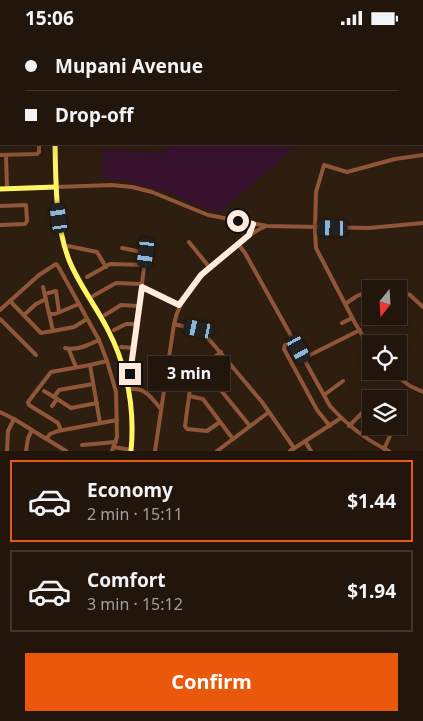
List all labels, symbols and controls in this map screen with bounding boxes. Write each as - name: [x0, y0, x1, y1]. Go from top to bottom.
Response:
- text: 15:06: [25, 5, 74, 31]
- text: Mupani Avenue: [55, 53, 203, 79]
- text: Drop-off: [55, 102, 134, 128]
- car: [49, 202, 68, 234]
- route start: [227, 210, 249, 232]
- car: [317, 220, 348, 236]
- car: [136, 237, 155, 269]
- north arrow: [362, 280, 408, 325]
- map controls: [362, 280, 407, 435]
- car: [182, 319, 215, 339]
- car: [285, 332, 312, 366]
- button: locate: [362, 335, 407, 380]
- callout: 3 min: [148, 357, 230, 391]
- text: 3 min: [167, 362, 211, 384]
- route end: [119, 363, 141, 385]
- button: layers: [362, 390, 407, 435]
- text: Economy: [87, 477, 173, 503]
- icon: car: [27, 479, 72, 524]
- text: $1.44: [347, 488, 396, 514]
- text: 2 min · 15:11: [87, 503, 183, 525]
- text: Comfort: [87, 567, 166, 593]
- icon: car: [27, 569, 72, 614]
- text: $1.94: [347, 578, 396, 604]
- text: 3 min · 15:12: [87, 593, 183, 615]
- button: Confirm: [25, 653, 398, 711]

